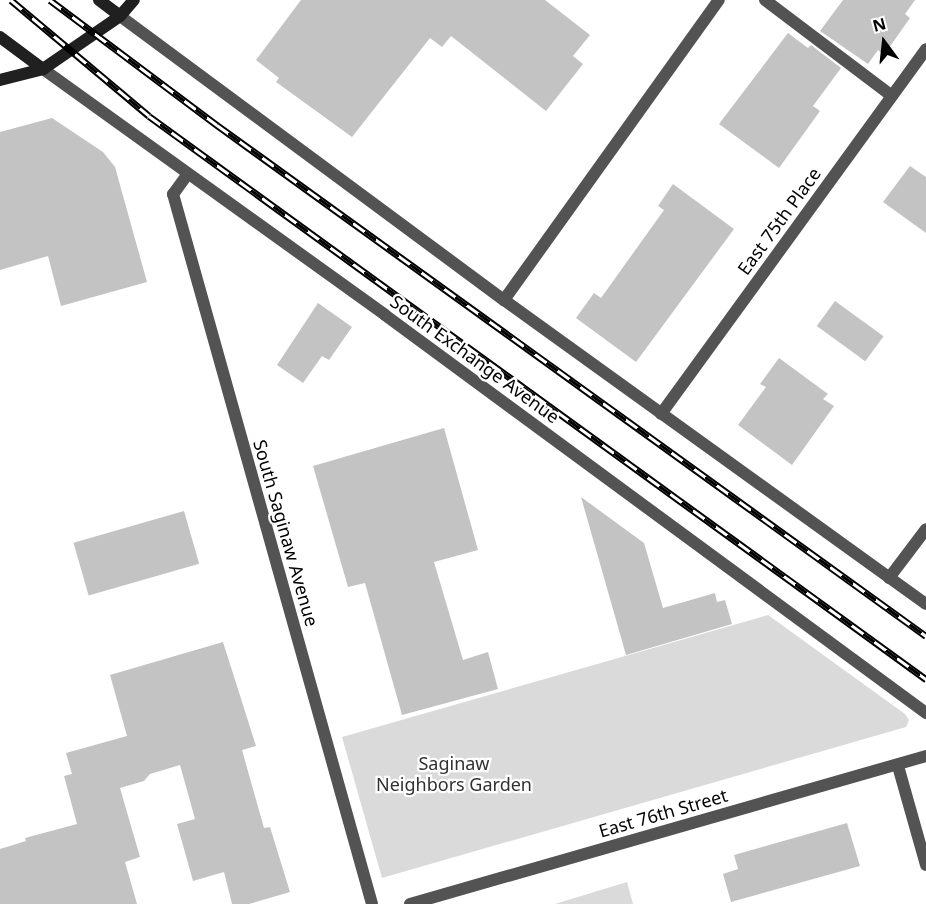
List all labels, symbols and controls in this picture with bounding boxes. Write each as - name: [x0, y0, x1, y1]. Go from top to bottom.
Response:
- north arrow: [854, 12, 914, 72]
- text: N: [870, 12, 888, 37]
- street label: East 75th Place: [733, 163, 825, 279]
- street label: South Exchange Avenue: [386, 290, 564, 428]
- street label: South Saginaw Avenue: [249, 437, 323, 629]
- park label: Saginaw Neighbors Garden: [376, 753, 532, 795]
- street label: East 76th Street: [596, 784, 730, 842]

